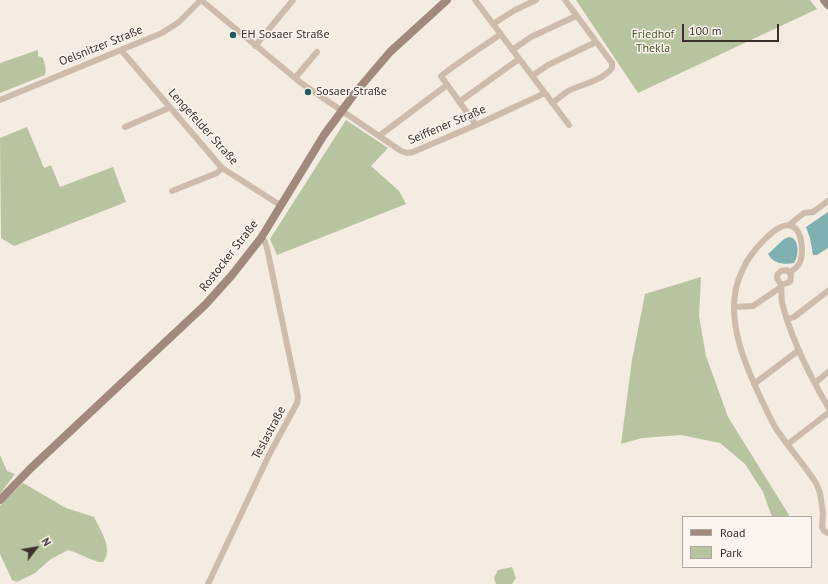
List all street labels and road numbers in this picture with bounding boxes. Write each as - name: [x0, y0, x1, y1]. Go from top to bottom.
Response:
- street label: Oelsnitzer Straße: [57, 23, 145, 69]
- street label: Lengefelder Straße: [165, 86, 241, 168]
- street label: Seiffener Straße: [406, 102, 488, 148]
- street label: Rostocker Straße: [197, 217, 261, 295]
- street label: Teslastraße: [249, 404, 289, 462]

